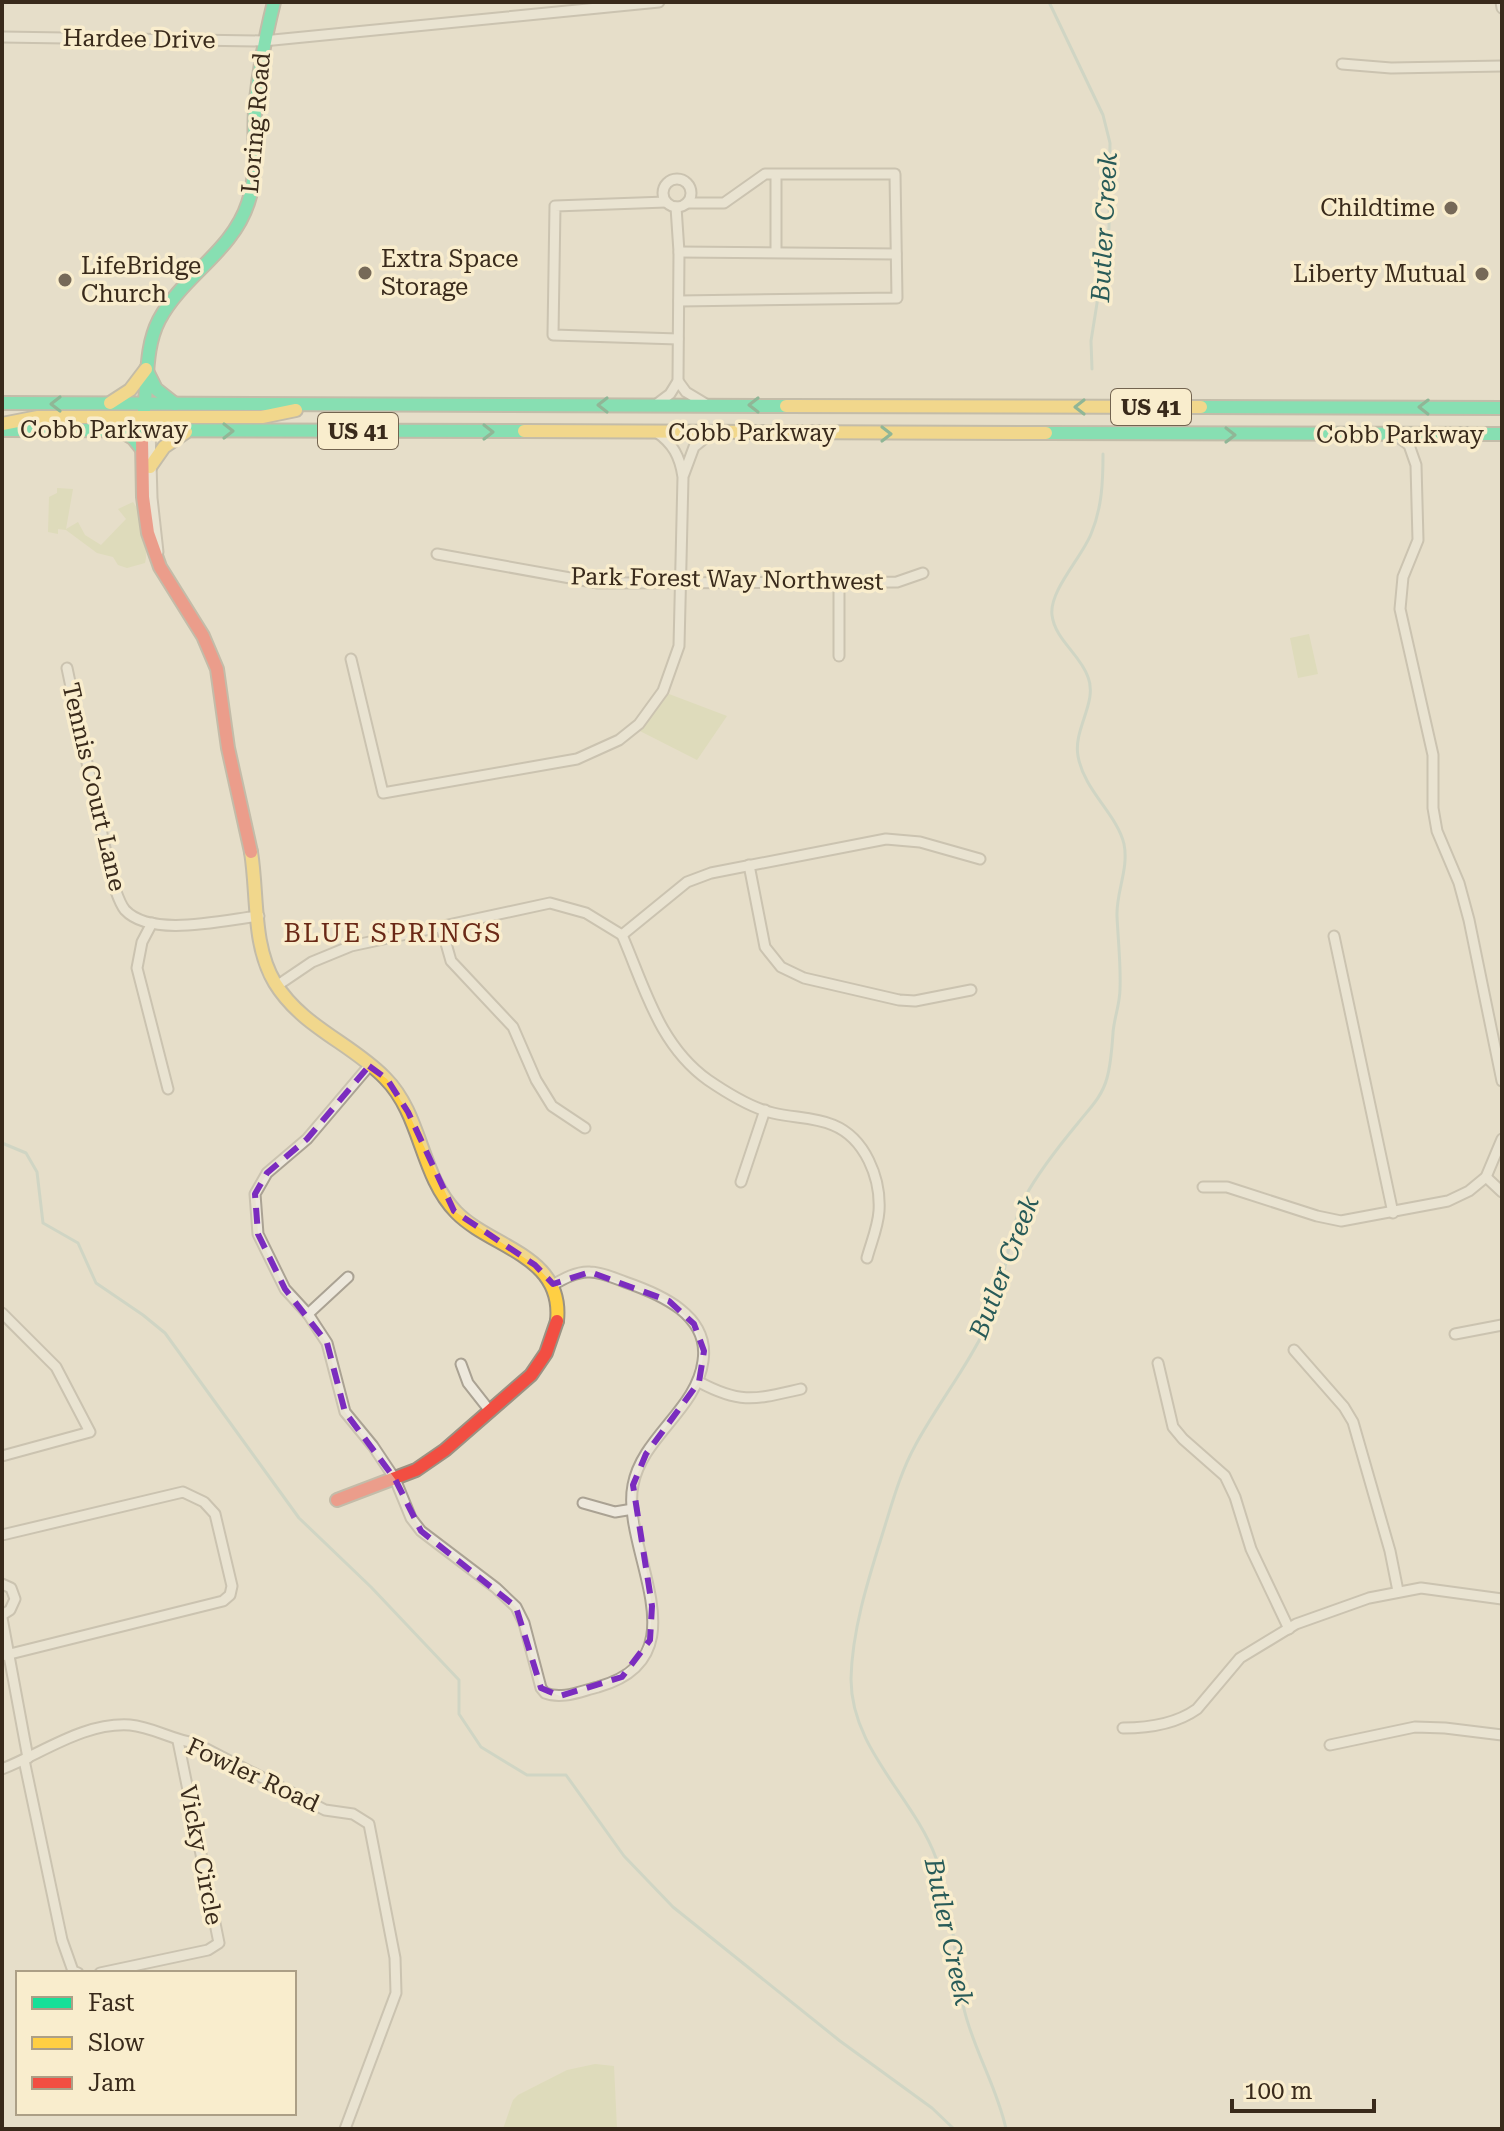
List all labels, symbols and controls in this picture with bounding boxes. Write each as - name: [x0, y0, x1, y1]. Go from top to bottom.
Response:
- street label: Hardee Drive: [62, 24, 216, 54]
- street label: Loring Road: [236, 51, 276, 195]
- water label: Butler Creek: [1085, 150, 1123, 304]
- place label: Childtime: [1320, 194, 1435, 222]
- marker: Childtime: [1442, 199, 1460, 217]
- place label: Extra Space Storage: [381, 245, 518, 301]
- place label: LifeBridge Church: [81, 252, 201, 308]
- place label: Liberty Mutual: [1293, 260, 1466, 288]
- marker: Extra Space Storage: [356, 264, 374, 282]
- marker: Liberty Mutual: [1473, 265, 1491, 283]
- marker: LifeBridge Church: [56, 271, 74, 289]
- road number: US 41: [1111, 389, 1191, 425]
- one-way arrow: [49, 395, 62, 413]
- one-way arrow: [596, 396, 609, 414]
- one-way arrow: [747, 396, 760, 414]
- one-way arrow: [1073, 398, 1086, 416]
- one-way arrow: [1417, 399, 1430, 416]
- road number: US 41: [318, 413, 398, 449]
- street label: Cobb Parkway: [20, 416, 189, 444]
- street label: Cobb Parkway: [668, 419, 837, 447]
- street label: Cobb Parkway: [1316, 421, 1485, 449]
- one-way arrow: [222, 422, 235, 440]
- one-way arrow: [482, 423, 495, 441]
- one-way arrow: [880, 425, 893, 443]
- one-way arrow: [1224, 426, 1237, 444]
- street label: Park Forest Way Northwest: [570, 562, 884, 596]
- street label: Tennis Court Lane: [56, 680, 132, 894]
- district label: BLUE SPRINGS: [283, 918, 503, 948]
- water label: Butler Creek: [963, 1191, 1045, 1343]
- street label: Fowler Road: [182, 1732, 324, 1818]
- street label: Vicky Circle: [174, 1783, 228, 1927]
- water label: Butler Creek: [918, 1854, 979, 2010]
- legend: [16, 1971, 296, 2115]
- text: Fast: [88, 1989, 135, 2017]
- text: Slow: [88, 2029, 145, 2057]
- scale bar: [1232, 2063, 1374, 2113]
- text: Jam: [88, 2069, 136, 2097]
- text: 100 m: [1244, 2077, 1312, 2105]

